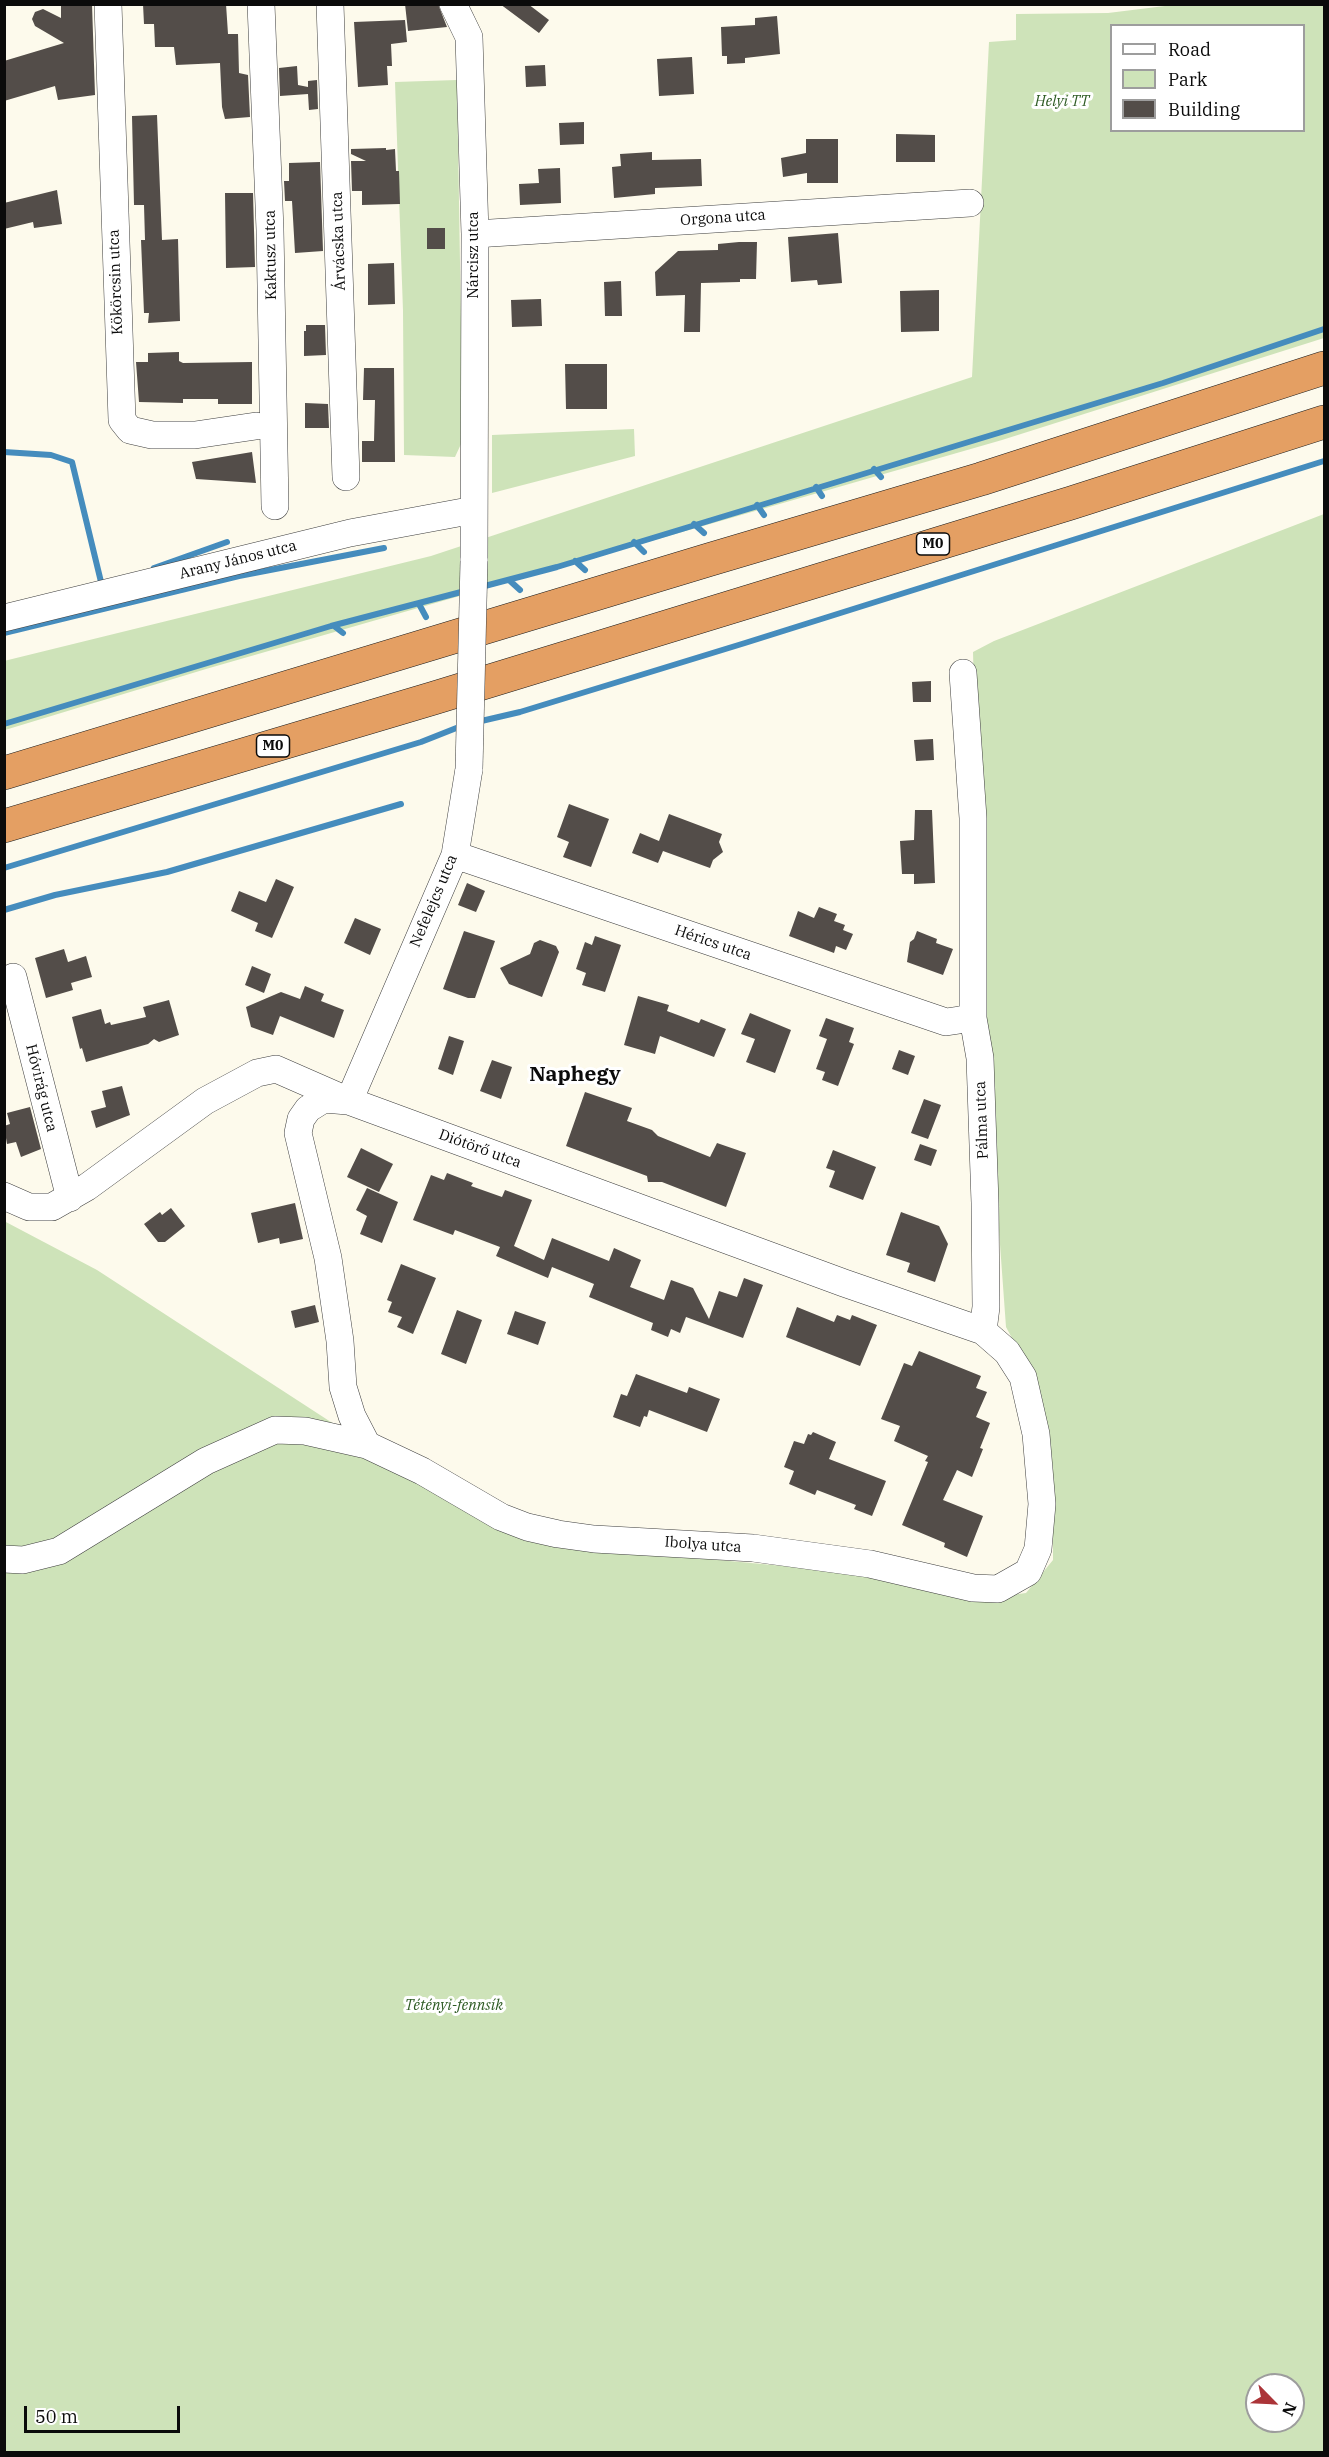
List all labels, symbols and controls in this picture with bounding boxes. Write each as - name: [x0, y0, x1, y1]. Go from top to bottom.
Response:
- legend: [1110, 24, 1305, 132]
- text: Road: [1168, 38, 1211, 61]
- text: Park: [1168, 68, 1207, 91]
- park label: Helyi TT: [1035, 93, 1089, 111]
- text: Building: [1168, 98, 1240, 121]
- street label: Árvácska utca: [328, 191, 350, 291]
- street label: Orgona utca: [680, 206, 766, 230]
- street label: Kaktusz utca: [261, 210, 281, 300]
- street label: Nárcisz utca: [465, 211, 483, 299]
- street label: Kökörcsin utca: [105, 229, 127, 335]
- road number: M0: [916, 533, 950, 555]
- street label: Arany János utca: [177, 537, 299, 583]
- road number: M0: [256, 735, 290, 757]
- street label: Nefelejcs utca: [406, 852, 462, 950]
- street label: Hérics utca: [672, 921, 754, 965]
- street label: Hóvirág utca: [21, 1042, 61, 1134]
- district label: Naphegy: [529, 1062, 621, 1088]
- street label: Pálma utca: [972, 1081, 992, 1159]
- street label: Diótörő utca: [436, 1126, 524, 1172]
- street label: Ibolya utca: [664, 1533, 742, 1557]
- park label: Tétényi-fennsík: [405, 1997, 503, 2015]
- north arrow: [1245, 2373, 1305, 2433]
- scale bar: [27, 2394, 183, 2432]
- text: N: [1278, 2400, 1301, 2419]
- text: 50 m: [35, 2405, 78, 2428]

